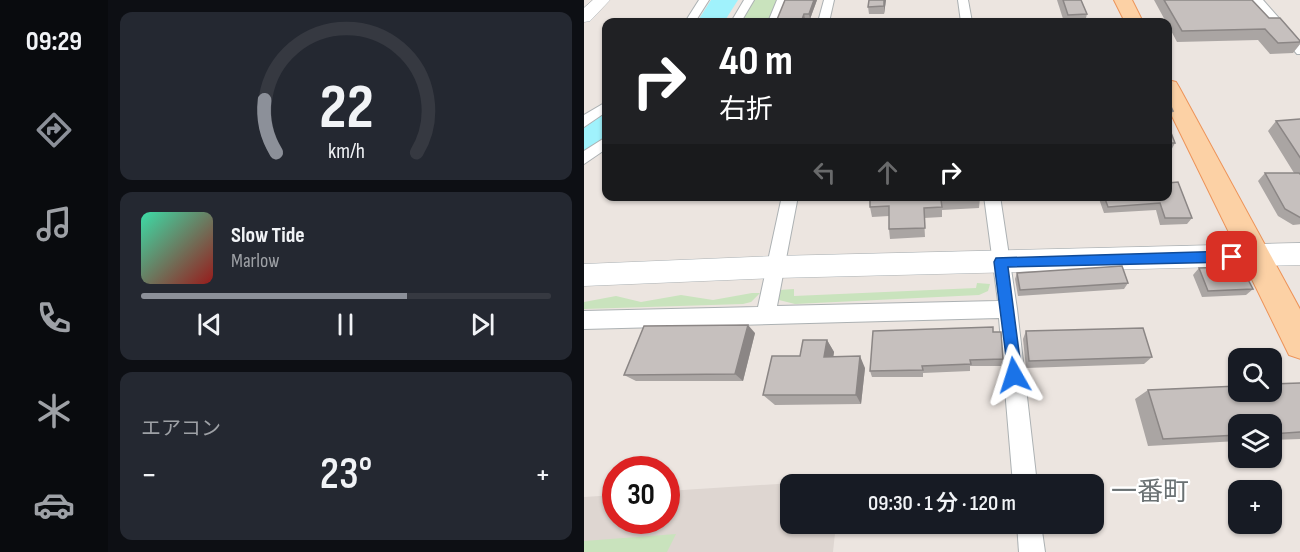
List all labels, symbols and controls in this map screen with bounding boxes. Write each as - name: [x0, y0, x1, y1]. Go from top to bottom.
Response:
- text: 09:29: [26, 26, 82, 58]
- text: 40 m: [719, 36, 793, 87]
- icon: right: [620, 42, 698, 120]
- text: 22: [319, 71, 373, 146]
- text: 右折: [719, 94, 773, 126]
- icon: directions: [33, 109, 75, 151]
- text: km/h: [327, 139, 365, 164]
- icon: left: [808, 156, 841, 189]
- icon: ahead: [871, 156, 904, 189]
- icon: right: [934, 156, 967, 189]
- icon: music: [33, 203, 75, 245]
- text: Slow Tide: [231, 222, 305, 249]
- pin: [1206, 231, 1257, 282]
- icon: arrive: [1215, 240, 1248, 273]
- text: Marlow: [231, 249, 279, 273]
- icon: phone: [33, 297, 75, 339]
- icon: previous: [193, 308, 226, 341]
- icon: pause: [329, 308, 362, 341]
- icon: next: [466, 308, 499, 341]
- position arrow: [982, 343, 1046, 407]
- map controls: [1228, 348, 1282, 534]
- button: search: [1228, 348, 1282, 402]
- icon: climate: [33, 390, 75, 432]
- button: layers: [1228, 414, 1282, 468]
- text: エアコン: [141, 417, 221, 441]
- text: 23°: [320, 447, 372, 502]
- text: −: [141, 455, 157, 495]
- text: +: [535, 455, 551, 495]
- speed limit sign: 30: [602, 456, 680, 534]
- district label: 一番町: [1111, 477, 1189, 508]
- button: +: [1228, 480, 1282, 534]
- icon: car: [33, 484, 75, 526]
- text: 09:30 · 1 分 · 120 m: [868, 490, 1016, 517]

